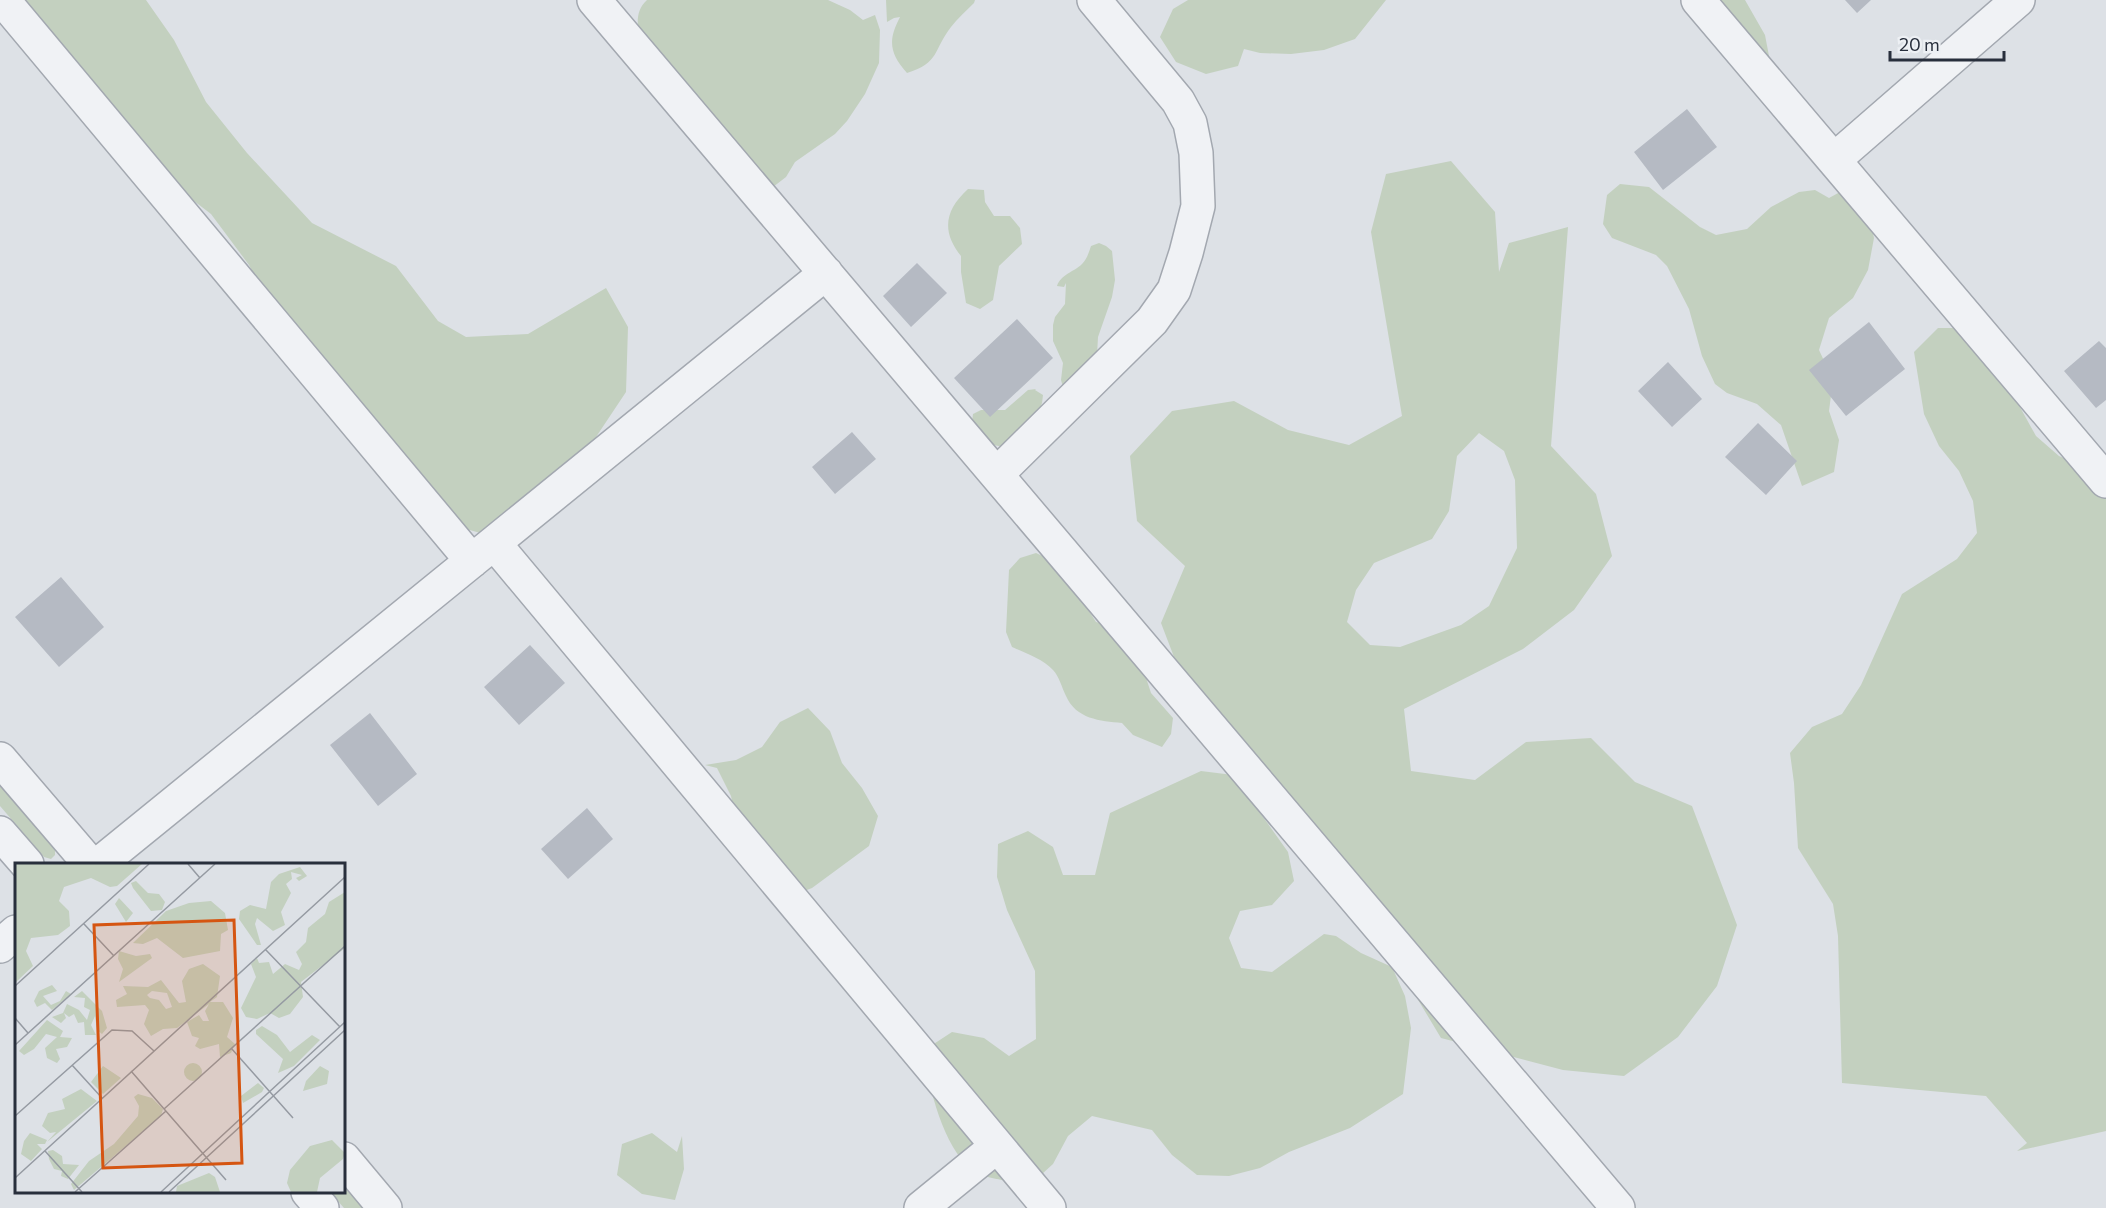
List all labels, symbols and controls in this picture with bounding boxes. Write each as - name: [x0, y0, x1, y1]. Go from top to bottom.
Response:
- scale bar: [1890, 24, 2004, 62]
- text: 20 m: [1899, 33, 1940, 55]
- inset map: [15, 863, 345, 1193]

